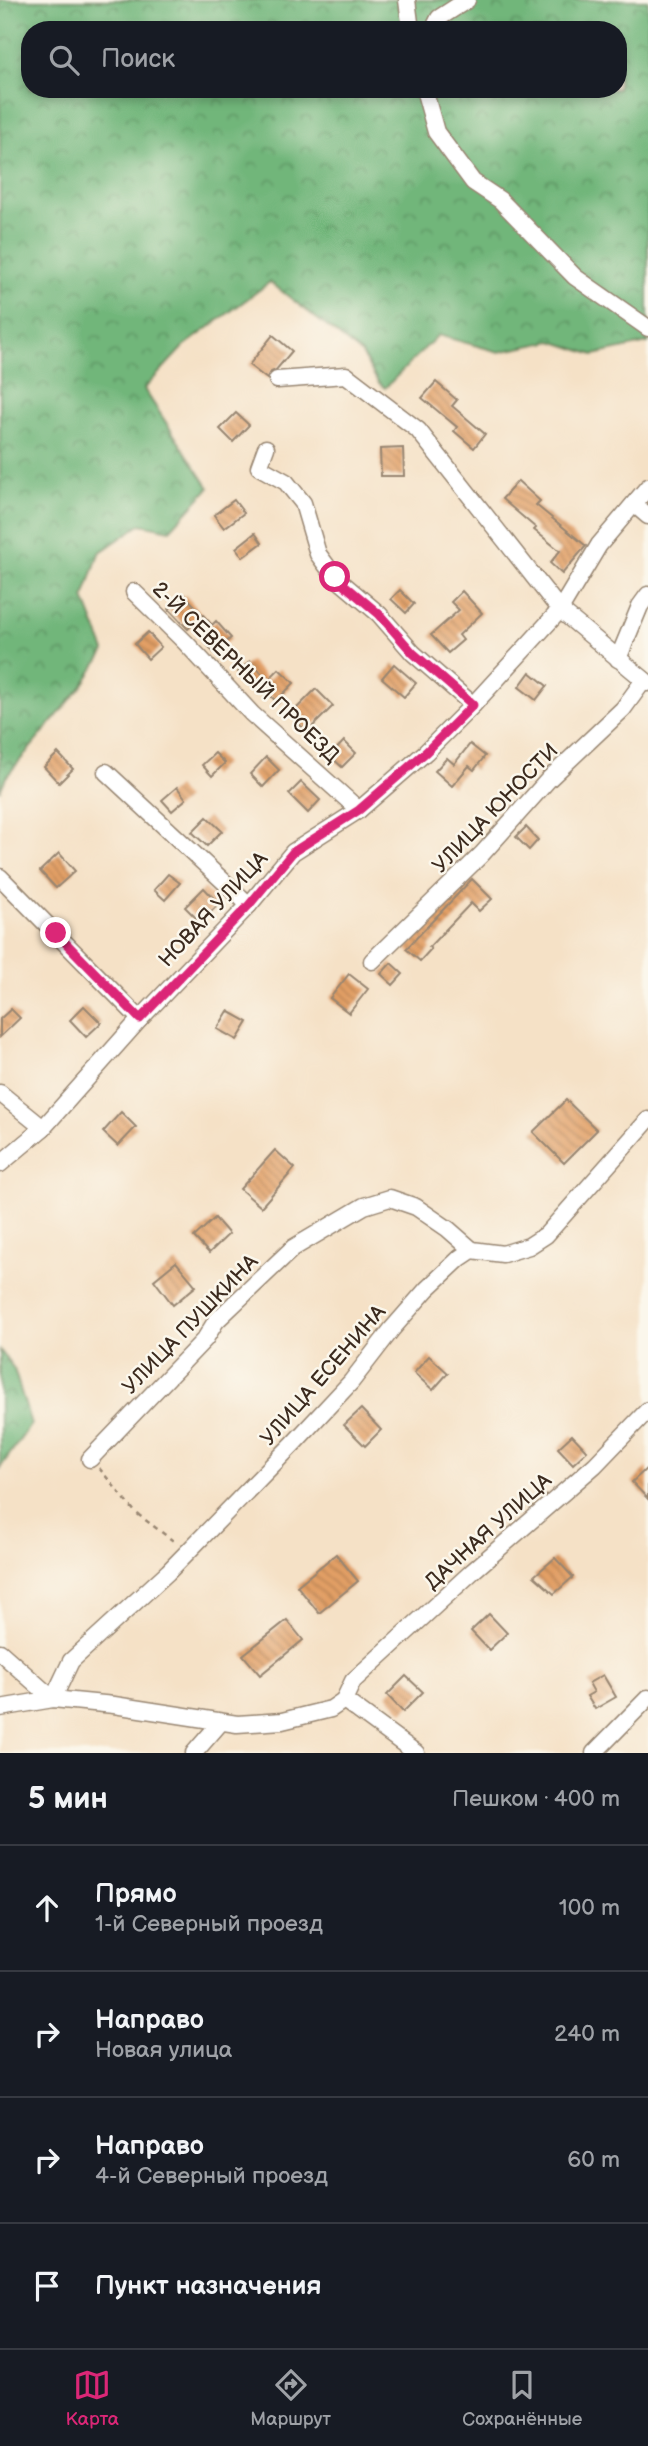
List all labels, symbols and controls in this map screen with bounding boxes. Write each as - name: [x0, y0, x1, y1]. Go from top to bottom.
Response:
- search box: [21, 21, 627, 98]
- icon: search: [45, 41, 83, 79]
- text: Поиск: [101, 44, 175, 75]
- route start: [319, 561, 350, 592]
- street label: 2-Й СЕВЕРНЫЙ ПРОЕЗД: [147, 577, 344, 768]
- street label: УЛИЦА ЮНОСТИ: [427, 738, 563, 878]
- street label: НОВАЯ УЛИЦА: [154, 846, 273, 972]
- route end: [40, 917, 71, 948]
- street label: УЛИЦА ПУШКИНА: [117, 1249, 264, 1399]
- street label: УЛИЦА ЕСЕНИНА: [256, 1300, 391, 1451]
- street label: ДАЧНАЯ УЛИЦА: [420, 1468, 557, 1595]
- text: 5 мин: [28, 1781, 108, 1817]
- text: Пешком · 400 m: [452, 1785, 620, 1813]
- text: Прямо: [95, 1879, 177, 1910]
- icon: ahead: [28, 1889, 66, 1927]
- text: 100 m: [559, 1894, 620, 1922]
- text: 1-й Северный проезд: [95, 1910, 323, 1938]
- text: Направо: [95, 2005, 204, 2036]
- icon: right: [28, 2015, 66, 2053]
- text: 240 m: [554, 2020, 620, 2048]
- text: Новая улица: [95, 2036, 232, 2064]
- text: Направо: [95, 2131, 204, 2162]
- icon: right: [28, 2141, 66, 2179]
- text: 60 m: [567, 2146, 620, 2174]
- text: 4-й Северный проезд: [95, 2162, 328, 2190]
- icon: arrive: [28, 2267, 66, 2305]
- text: Пункт назначения: [95, 2271, 321, 2302]
- tab: Карта: [66, 2366, 119, 2431]
- tab: Маршрут: [250, 2366, 331, 2431]
- tab: Сохранённые: [462, 2366, 582, 2431]

